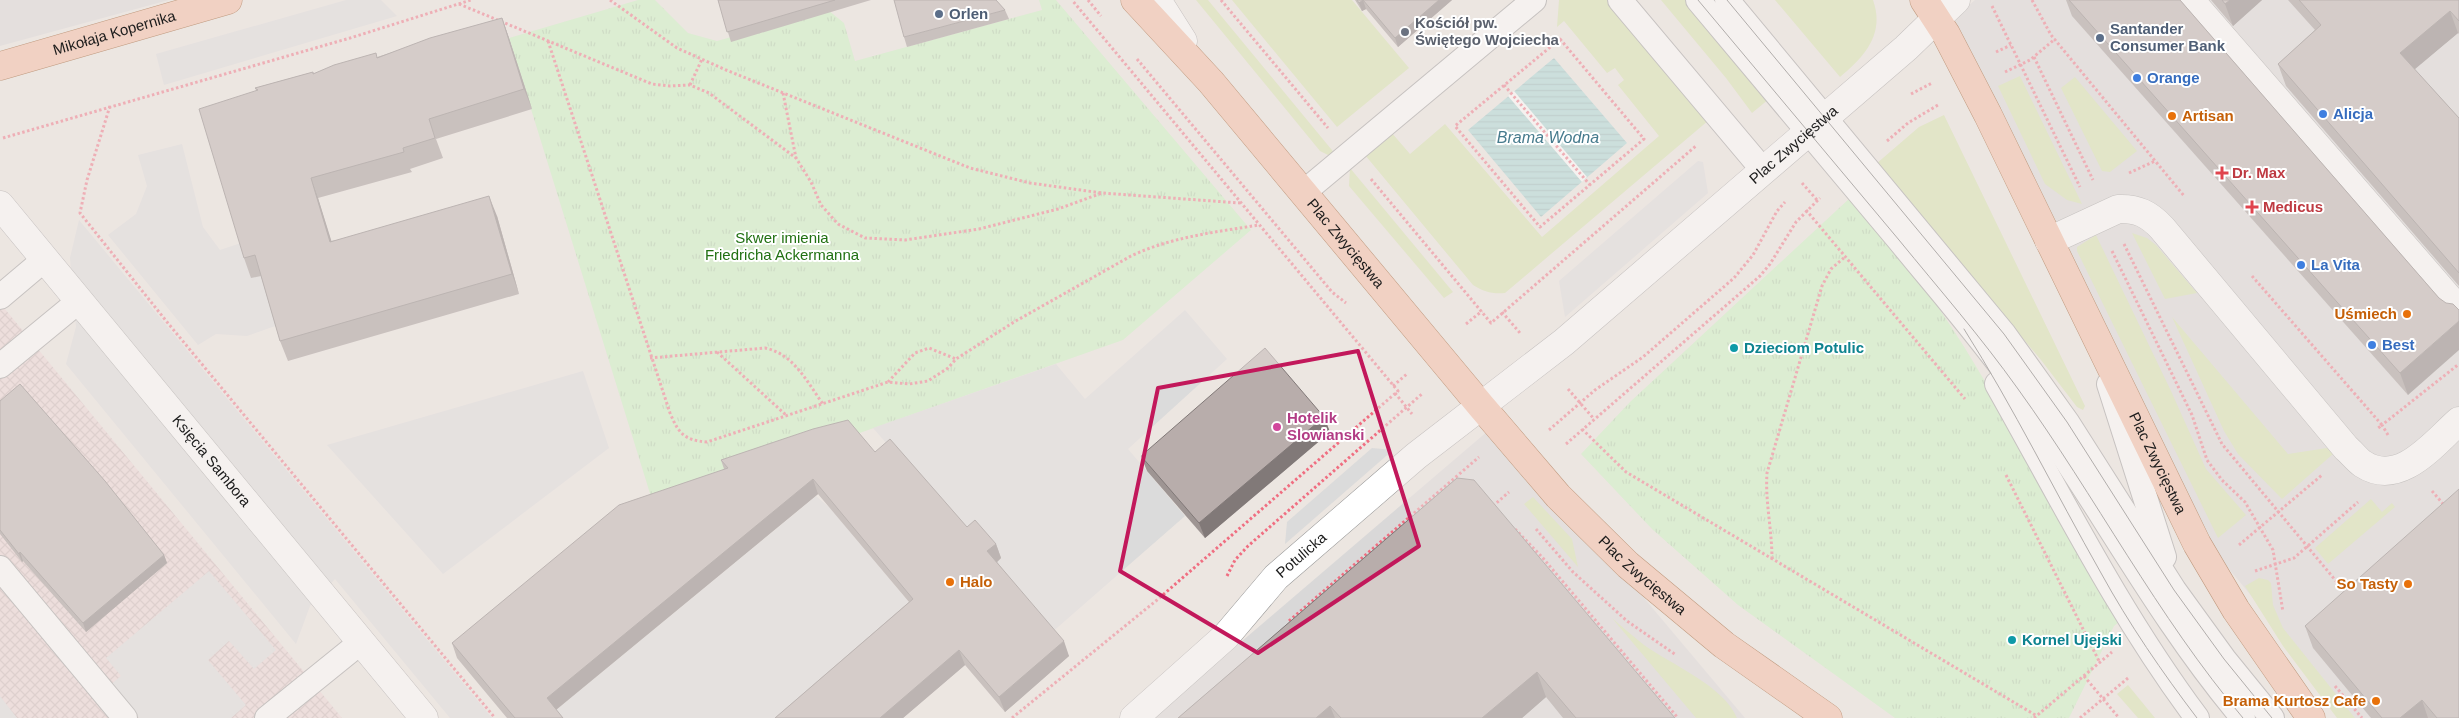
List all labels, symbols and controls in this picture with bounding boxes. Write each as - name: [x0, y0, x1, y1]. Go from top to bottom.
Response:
- place label: Orlen: [949, 5, 988, 22]
- street label: Mikołaja Kopernika: [51, 6, 178, 58]
- marker: Orlen: [933, 8, 945, 20]
- place label: Kościół pw. Świętego Wojciecha: [1415, 14, 1560, 48]
- place label: Santander Consumer Bank: [2110, 20, 2226, 54]
- marker: Kościół pw. Świętego Wojciecha: [1399, 26, 1411, 38]
- marker: Santander Consumer Bank: [2094, 32, 2106, 44]
- place label: Orange: [2147, 69, 2200, 86]
- marker: Orange: [2131, 72, 2143, 84]
- street label: Plac Zwycięstwa: [1746, 101, 1841, 187]
- place label: Alicja: [2333, 105, 2374, 122]
- place label: Artisan: [2182, 107, 2234, 124]
- marker: Alicja: [2317, 108, 2329, 120]
- marker: Artisan: [2166, 110, 2178, 122]
- water label: Brama Wodna: [1497, 129, 1599, 146]
- place label: Dr. Max: [2232, 164, 2286, 181]
- marker: Dr. Max: [2216, 167, 2228, 179]
- street label: Plac Zwycięstwa: [1304, 195, 1388, 292]
- place label: Medicus: [2263, 198, 2323, 215]
- marker: Medicus: [2245, 200, 2259, 214]
- park label: Skwer imienia Friedricha Ackermanna: [705, 229, 860, 263]
- place label: La Vita: [2311, 256, 2361, 273]
- marker: La Vita: [2295, 259, 2307, 271]
- place label: Uśmiech: [2334, 305, 2397, 322]
- marker: Uśmiech: [2401, 308, 2413, 320]
- place label: Best: [2382, 336, 2415, 353]
- place label: Dzieciom Potulic: [1744, 339, 1864, 356]
- marker: Best: [2366, 339, 2378, 351]
- marker: Dzieciom Potulic: [1728, 342, 1740, 354]
- place label: Hotelik Slowianski: [1287, 409, 1365, 443]
- street label: Plac Zwycięstwa: [2126, 409, 2190, 517]
- street label: Księcia Sambora: [169, 411, 255, 510]
- marker: Hotelik Slowianski: [1271, 421, 1283, 433]
- street label: Potulicka: [1272, 528, 1330, 581]
- street label: Plac Zwycięstwa: [1595, 532, 1690, 618]
- place label: Halo: [960, 573, 993, 590]
- place label: So Tasty: [2337, 575, 2399, 592]
- marker: Halo: [944, 576, 956, 588]
- marker: So Tasty: [2402, 578, 2414, 590]
- place label: Kornel Ujejski: [2022, 631, 2122, 648]
- marker: Kornel Ujejski: [2006, 634, 2018, 646]
- place label: Brama Kurtosz Cafe: [2223, 692, 2366, 709]
- marker: Brama Kurtosz Cafe: [2370, 695, 2382, 707]

